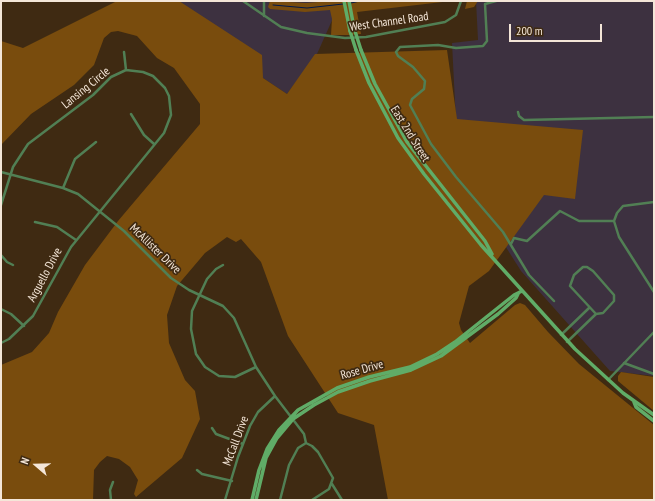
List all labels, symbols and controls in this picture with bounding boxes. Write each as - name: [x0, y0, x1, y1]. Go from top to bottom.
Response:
- street label: West Channel Road: [349, 9, 429, 35]
- scale bar: [511, 16, 604, 42]
- text: 200 m: [516, 23, 543, 38]
- street label: Lansing Circle: [59, 64, 113, 112]
- street label: East 2nd Street: [387, 103, 433, 165]
- street label: McAllister Drive: [126, 221, 184, 277]
- street label: Arguello Drive: [25, 245, 65, 305]
- street label: Rose Drive: [339, 357, 385, 383]
- street label: McCall Drive: [220, 414, 252, 468]
- north arrow: [16, 445, 56, 485]
- text: N: [17, 456, 32, 466]

